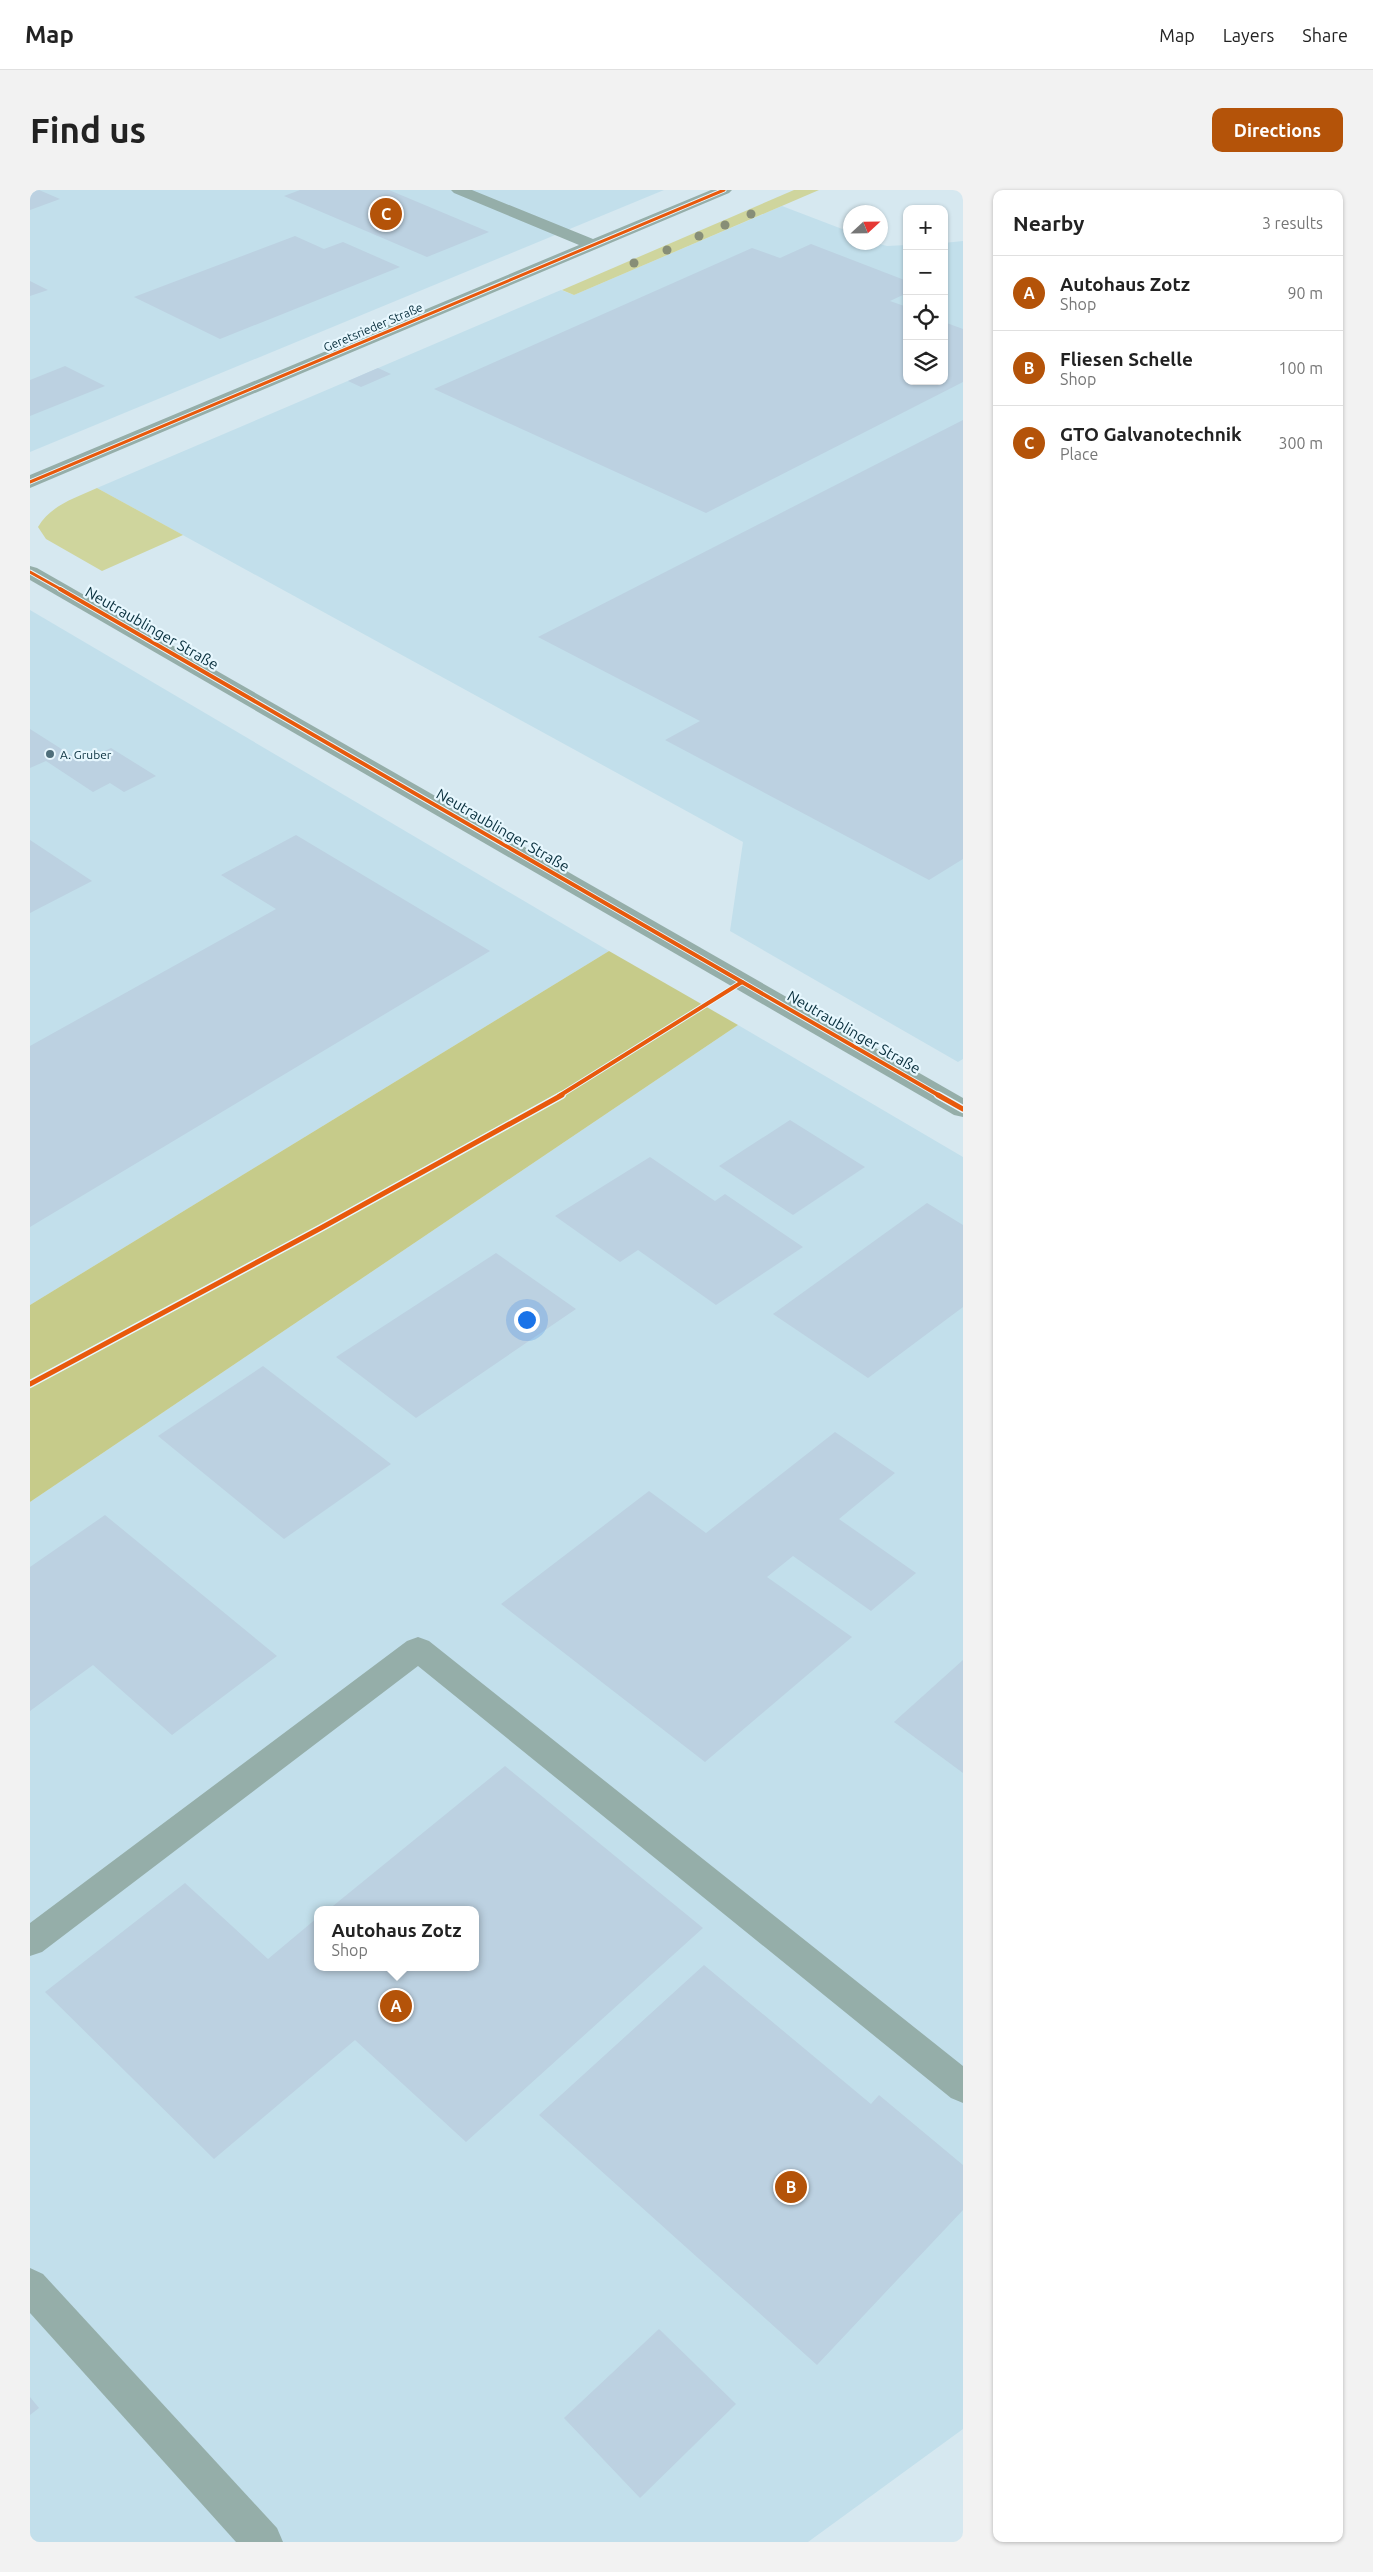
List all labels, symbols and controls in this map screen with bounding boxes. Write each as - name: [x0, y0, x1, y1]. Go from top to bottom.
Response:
- text: Map: [25, 21, 74, 48]
- text: Map: [1159, 25, 1195, 45]
- text: Layers: [1223, 25, 1274, 45]
- text: Share: [1302, 25, 1348, 45]
- button: Directions: [1212, 108, 1343, 152]
- text: Find us: [30, 110, 146, 150]
- pin: C: [370, 195, 402, 233]
- north arrow: [843, 205, 888, 250]
- map controls: [903, 205, 948, 385]
- button: +: [903, 205, 948, 250]
- text: Nearby: [1013, 211, 1084, 235]
- text: 3 results: [1262, 214, 1323, 232]
- button: −: [903, 250, 948, 295]
- text: Autohaus Zotz: [1060, 273, 1190, 295]
- text: A: [1023, 284, 1035, 302]
- text: 90 m: [1287, 284, 1323, 302]
- button: locate: [903, 295, 948, 340]
- text: Shop: [1060, 295, 1096, 313]
- street label: Geretsrieder Straße: [322, 300, 424, 354]
- button: layers: [903, 340, 948, 385]
- text: Fliesen Schelle: [1060, 348, 1193, 370]
- text: B: [1024, 359, 1034, 377]
- text: 100 m: [1278, 359, 1323, 377]
- text: Shop: [1060, 370, 1096, 388]
- text: GTO Galvanotechnik: [1060, 423, 1242, 445]
- text: C: [1024, 434, 1034, 452]
- text: 300 m: [1278, 434, 1323, 452]
- text: Place: [1060, 445, 1098, 463]
- street label: Neutraublinger Straße: [82, 583, 222, 673]
- marker: A. Gruber: [44, 748, 56, 760]
- place label: A. Gruber: [60, 748, 112, 761]
- street label: Neutraublinger Straße: [433, 785, 573, 875]
- street label: Neutraublinger Straße: [784, 987, 924, 1077]
- your location: [514, 1307, 540, 1333]
- popup: [314, 1906, 479, 1971]
- text: Autohaus Zotz: [332, 1919, 461, 1941]
- text: Shop: [332, 1941, 368, 1959]
- pin: A: [380, 1987, 412, 2025]
- pin: B: [775, 2168, 807, 2206]

